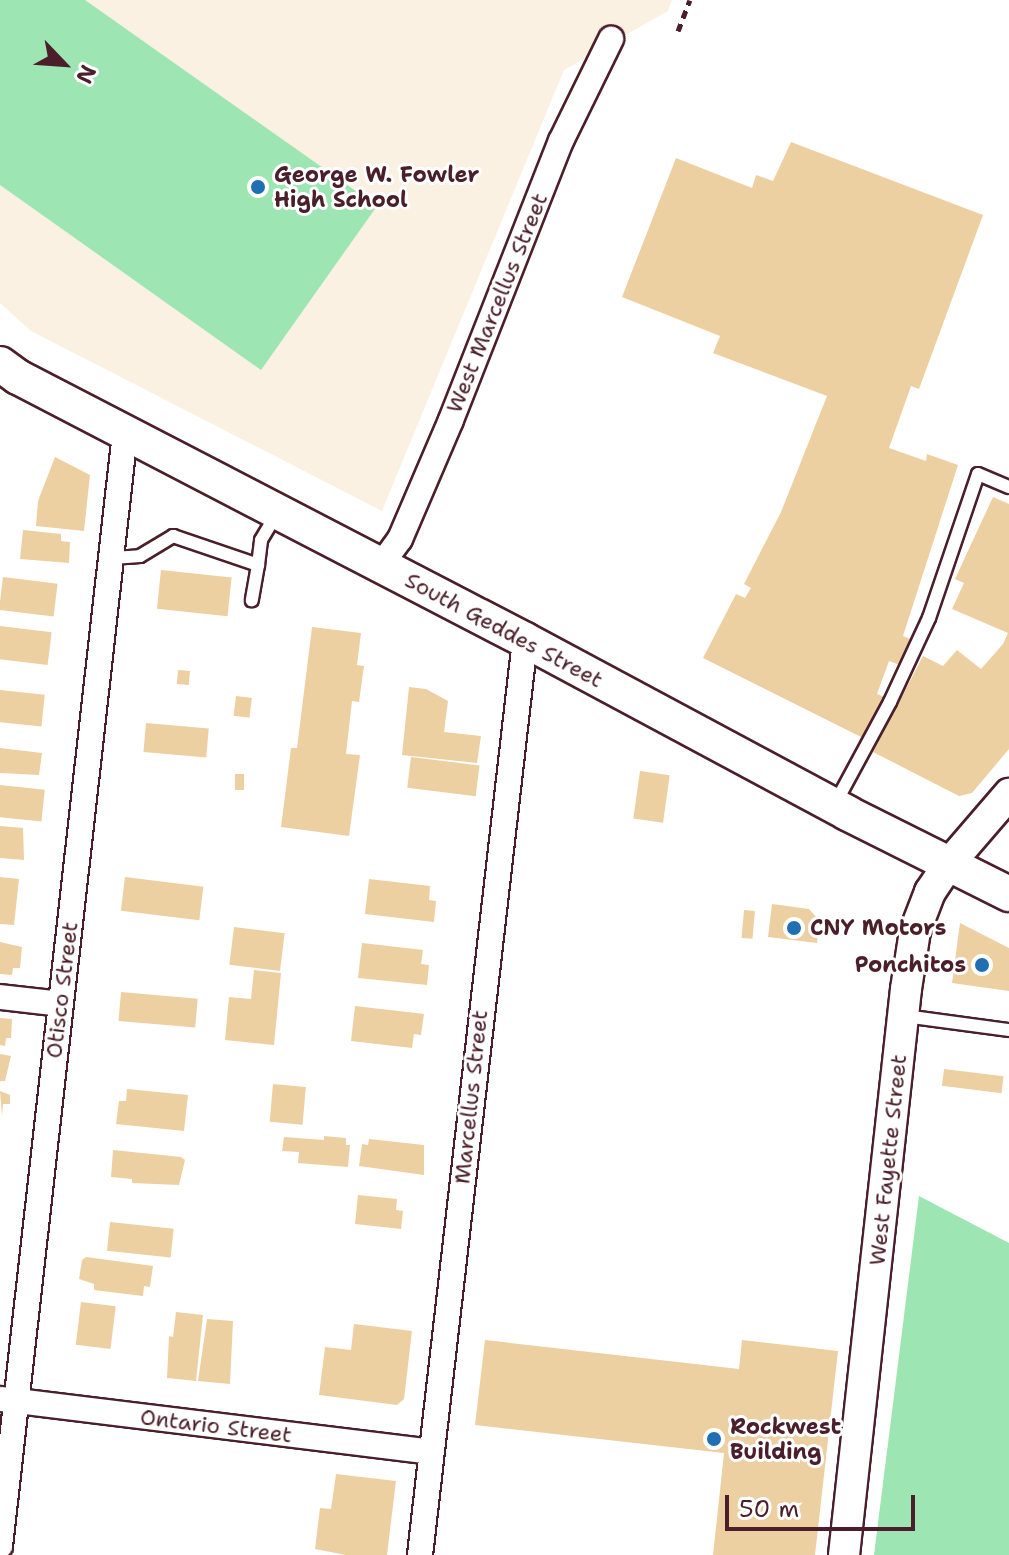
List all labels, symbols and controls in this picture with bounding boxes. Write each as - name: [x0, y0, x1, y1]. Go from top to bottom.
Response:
- north arrow: [24, 24, 104, 104]
- text: N: [69, 60, 103, 88]
- place label: George W. Fowler High School: [274, 161, 479, 212]
- marker: George W. Fowler High School: [249, 178, 267, 196]
- street label: West Marcellus Street: [441, 189, 553, 417]
- street label: South Geddes Street: [401, 567, 607, 693]
- place label: CNY Motors: [810, 915, 946, 941]
- marker: CNY Motors: [785, 919, 803, 937]
- street label: Otisco Street: [41, 920, 83, 1060]
- place label: Ponchitos: [855, 952, 966, 978]
- marker: Ponchitos: [973, 956, 991, 974]
- street label: Marcellus Street: [449, 1009, 493, 1185]
- street label: West Fayette Street: [864, 1053, 912, 1267]
- street label: Ontario Street: [139, 1404, 293, 1448]
- place label: Rockwest Building: [730, 1413, 841, 1464]
- marker: Rockwest Building: [705, 1430, 723, 1448]
- scale bar: [729, 1479, 919, 1529]
- text: 50 m: [739, 1493, 799, 1525]

